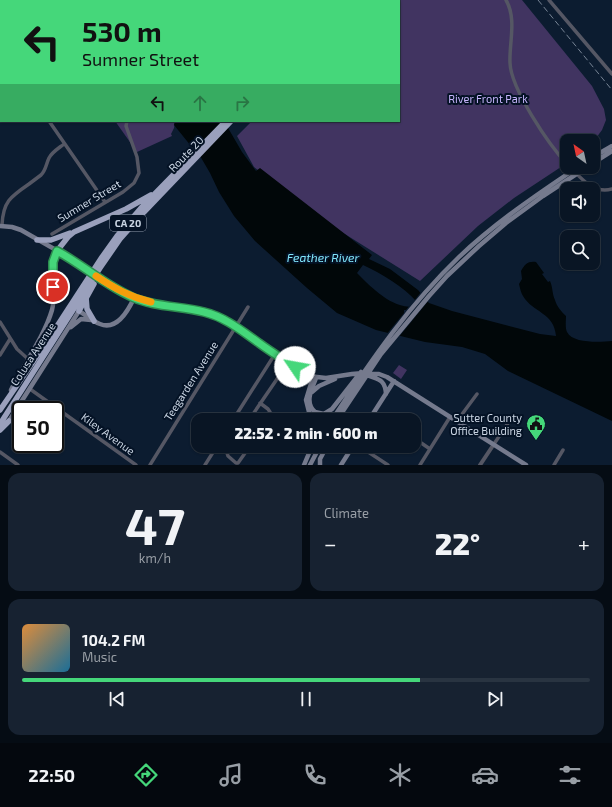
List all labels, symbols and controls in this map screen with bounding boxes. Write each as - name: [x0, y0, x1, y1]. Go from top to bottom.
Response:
- text: 530 m: [82, 14, 162, 48]
- icon: left: [16, 16, 68, 68]
- text: Sumner Street: [82, 48, 199, 70]
- icon: left: [147, 92, 169, 114]
- icon: ahead: [189, 92, 211, 114]
- icon: right: [231, 92, 253, 114]
- park label: River Front Park: [448, 92, 528, 105]
- street label: Route 20: [165, 133, 206, 174]
- north arrow: [560, 134, 600, 174]
- map controls: [560, 134, 600, 270]
- street label: Sumner Street: [55, 177, 123, 225]
- button: sound: [560, 182, 600, 222]
- road number: CA 20: [110, 215, 146, 231]
- button: search: [560, 230, 600, 270]
- water label: Feather River: [287, 250, 360, 264]
- pin: [36, 270, 70, 304]
- icon: arrive: [42, 276, 64, 298]
- street label: Colusa Avenue: [7, 320, 58, 388]
- street label: Teegarden Avenue: [161, 339, 220, 423]
- position arrow: [274, 346, 316, 388]
- speed limit sign: 50: [12, 401, 64, 453]
- street label: Kiley Avenue: [79, 410, 138, 457]
- place label: Sutter County Office Building: [450, 411, 522, 437]
- public building icon: Sutter County Office Building: [525, 413, 547, 441]
- text: 22:52 · 2 min · 600 m: [234, 424, 378, 442]
- text: 47: [125, 493, 185, 555]
- text: Climate: [324, 505, 369, 521]
- text: 22°: [435, 525, 480, 561]
- text: −: [324, 530, 337, 556]
- text: +: [578, 530, 590, 556]
- text: km/h: [139, 550, 171, 566]
- text: 104.2 FM: [82, 631, 145, 649]
- text: Music: [82, 649, 117, 665]
- icon: previous: [106, 688, 128, 710]
- icon: pause: [295, 688, 317, 710]
- icon: next: [484, 688, 506, 710]
- icon: directions: [132, 761, 160, 789]
- icon: music: [217, 761, 245, 789]
- icon: phone: [301, 761, 329, 789]
- icon: climate: [386, 761, 414, 789]
- icon: car: [471, 761, 499, 789]
- icon: filters: [556, 761, 584, 789]
- text: 22:50: [28, 764, 75, 786]

